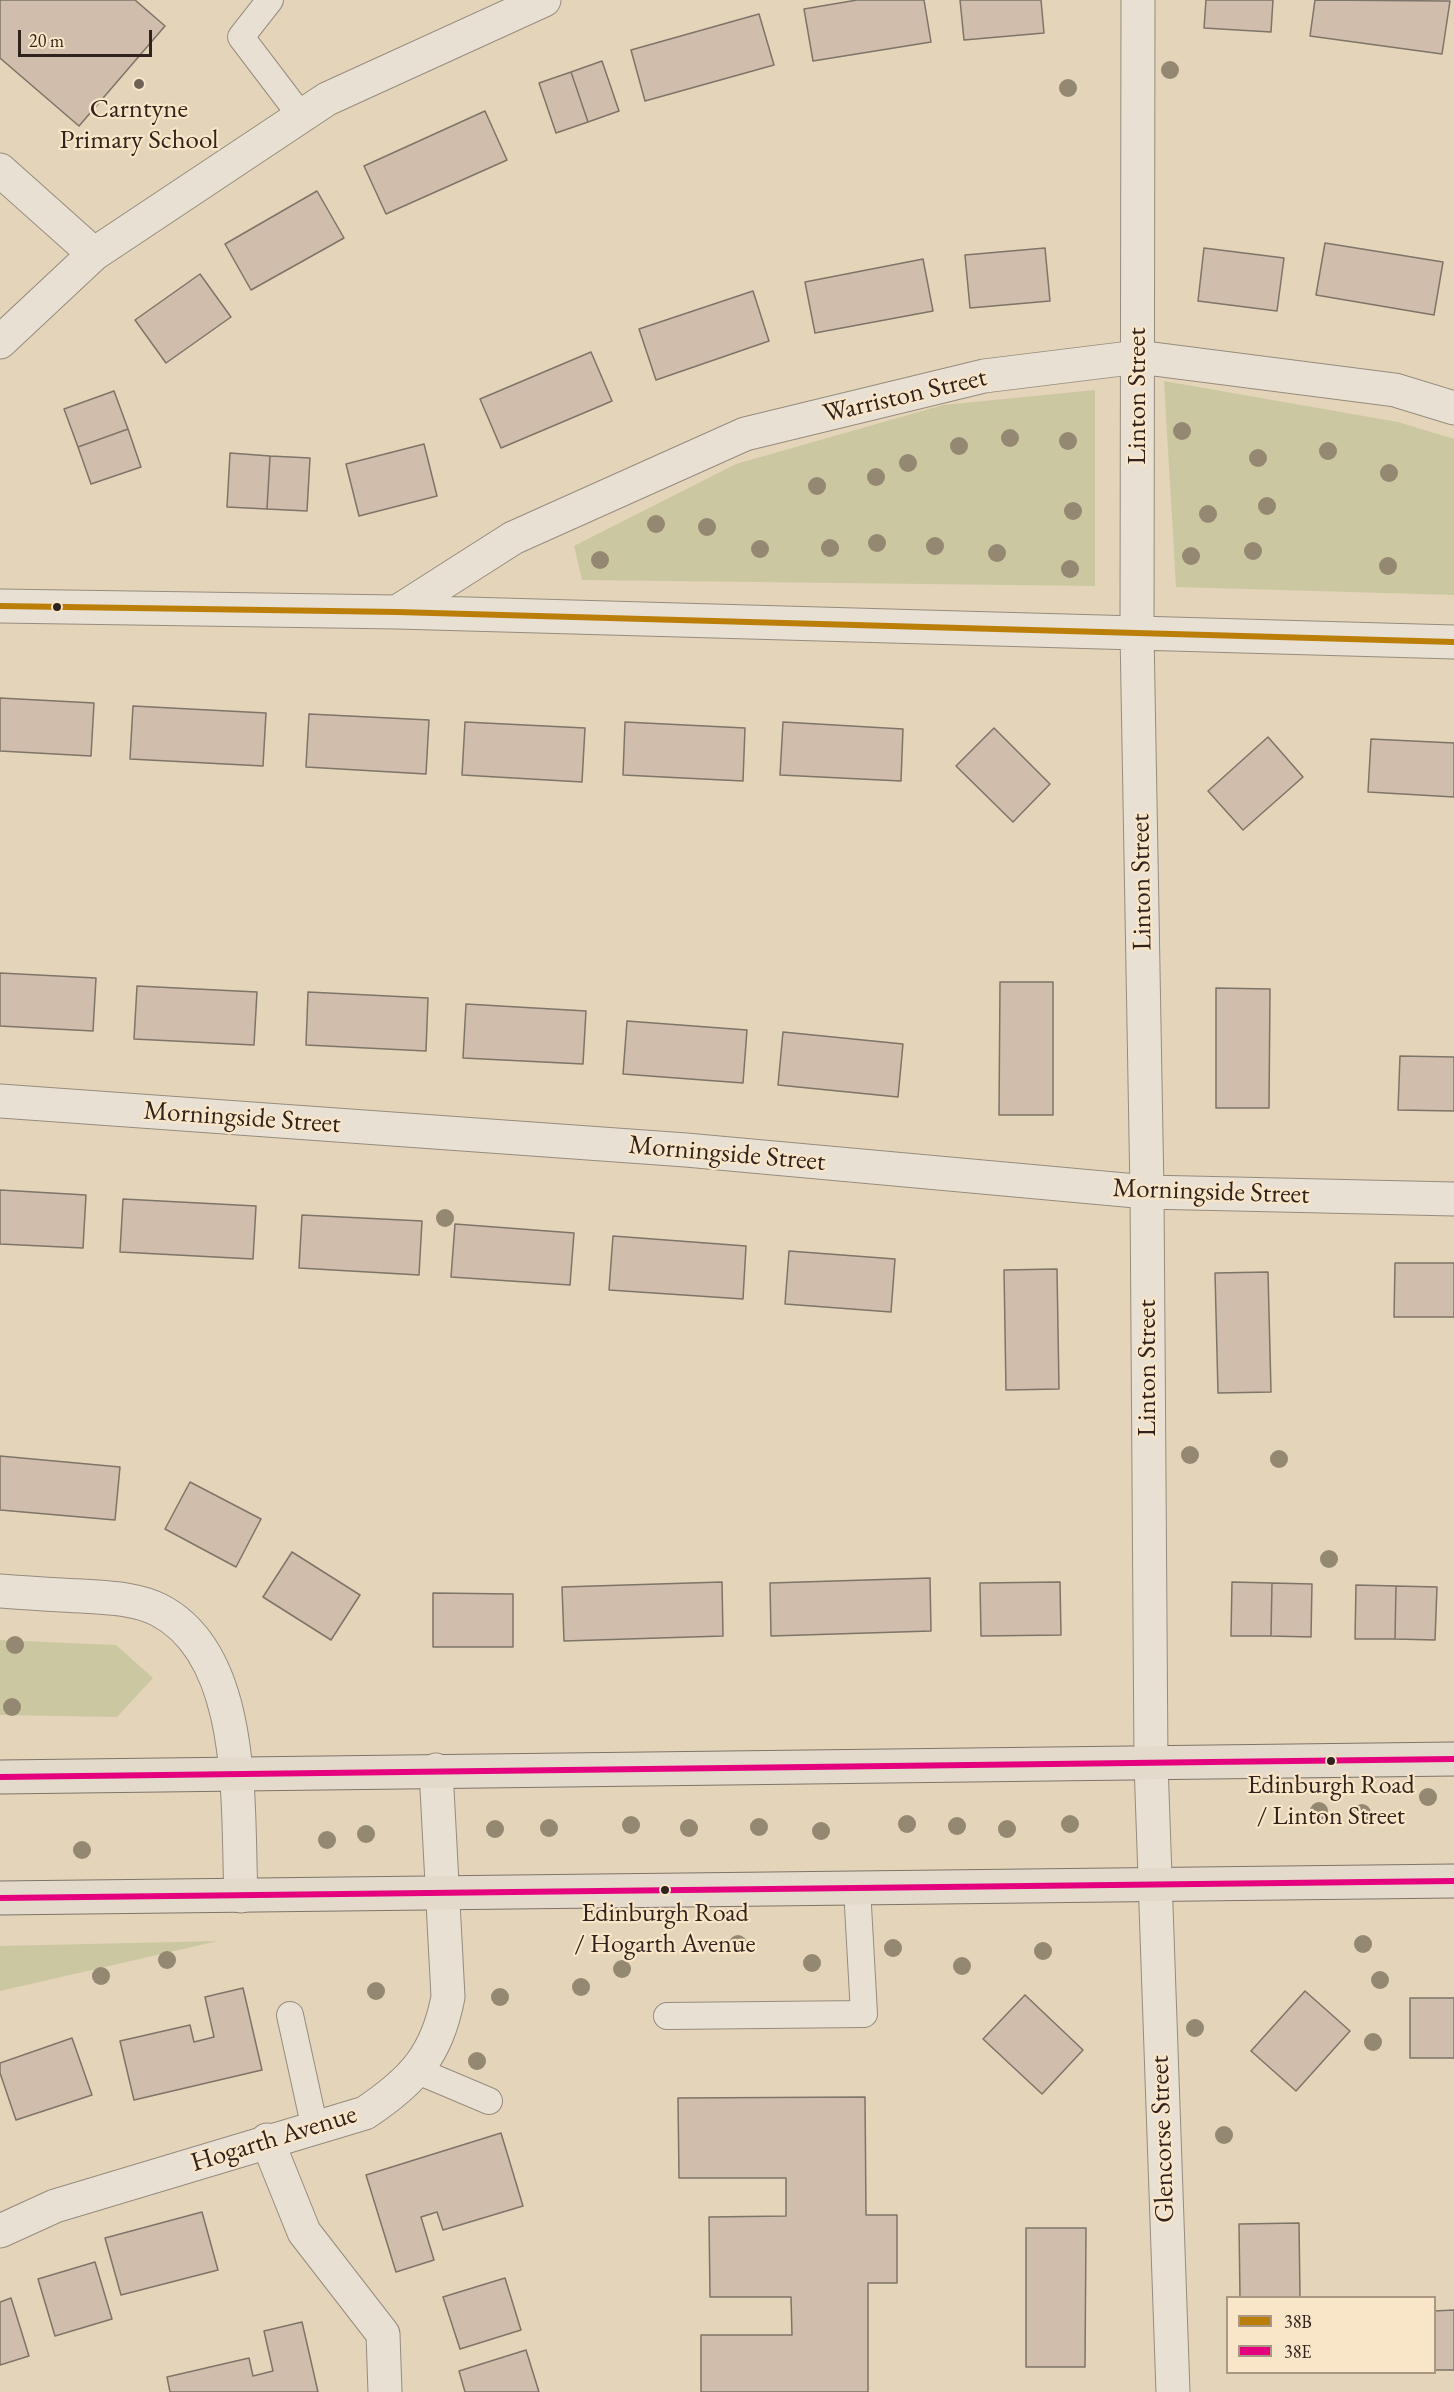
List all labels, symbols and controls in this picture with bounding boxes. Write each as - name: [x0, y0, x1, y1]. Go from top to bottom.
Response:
- scale bar: [21, 18, 154, 56]
- text: 20 m: [29, 29, 64, 52]
- marker: Carntyne Primary School: [132, 77, 146, 91]
- place label: Carntyne Primary School: [60, 94, 218, 157]
- street label: Linton Street: [1122, 327, 1154, 465]
- street label: Warriston Street: [820, 361, 990, 431]
- unlabelled marker: [51, 601, 63, 613]
- street label: Linton Street: [1125, 813, 1159, 951]
- street label: Morningside Street: [142, 1095, 342, 1141]
- street label: Morningside Street: [627, 1129, 827, 1179]
- street label: Morningside Street: [1112, 1172, 1310, 1212]
- street label: Linton Street: [1132, 1299, 1164, 1437]
- marker: Edinburgh Road / Linton Street: [1325, 1755, 1337, 1767]
- place label: Edinburgh Road / Linton Street: [1247, 1770, 1415, 1832]
- marker: Edinburgh Road / Hogarth Avenue: [659, 1884, 671, 1896]
- place label: Edinburgh Road / Hogarth Avenue: [574, 1898, 756, 1960]
- street label: Glencorse Street: [1144, 2055, 1182, 2223]
- street label: Hogarth Avenue: [187, 2098, 361, 2180]
- legend: [1226, 2296, 1436, 2374]
- text: 38B: [1284, 2310, 1312, 2333]
- text: 38E: [1284, 2340, 1311, 2363]

